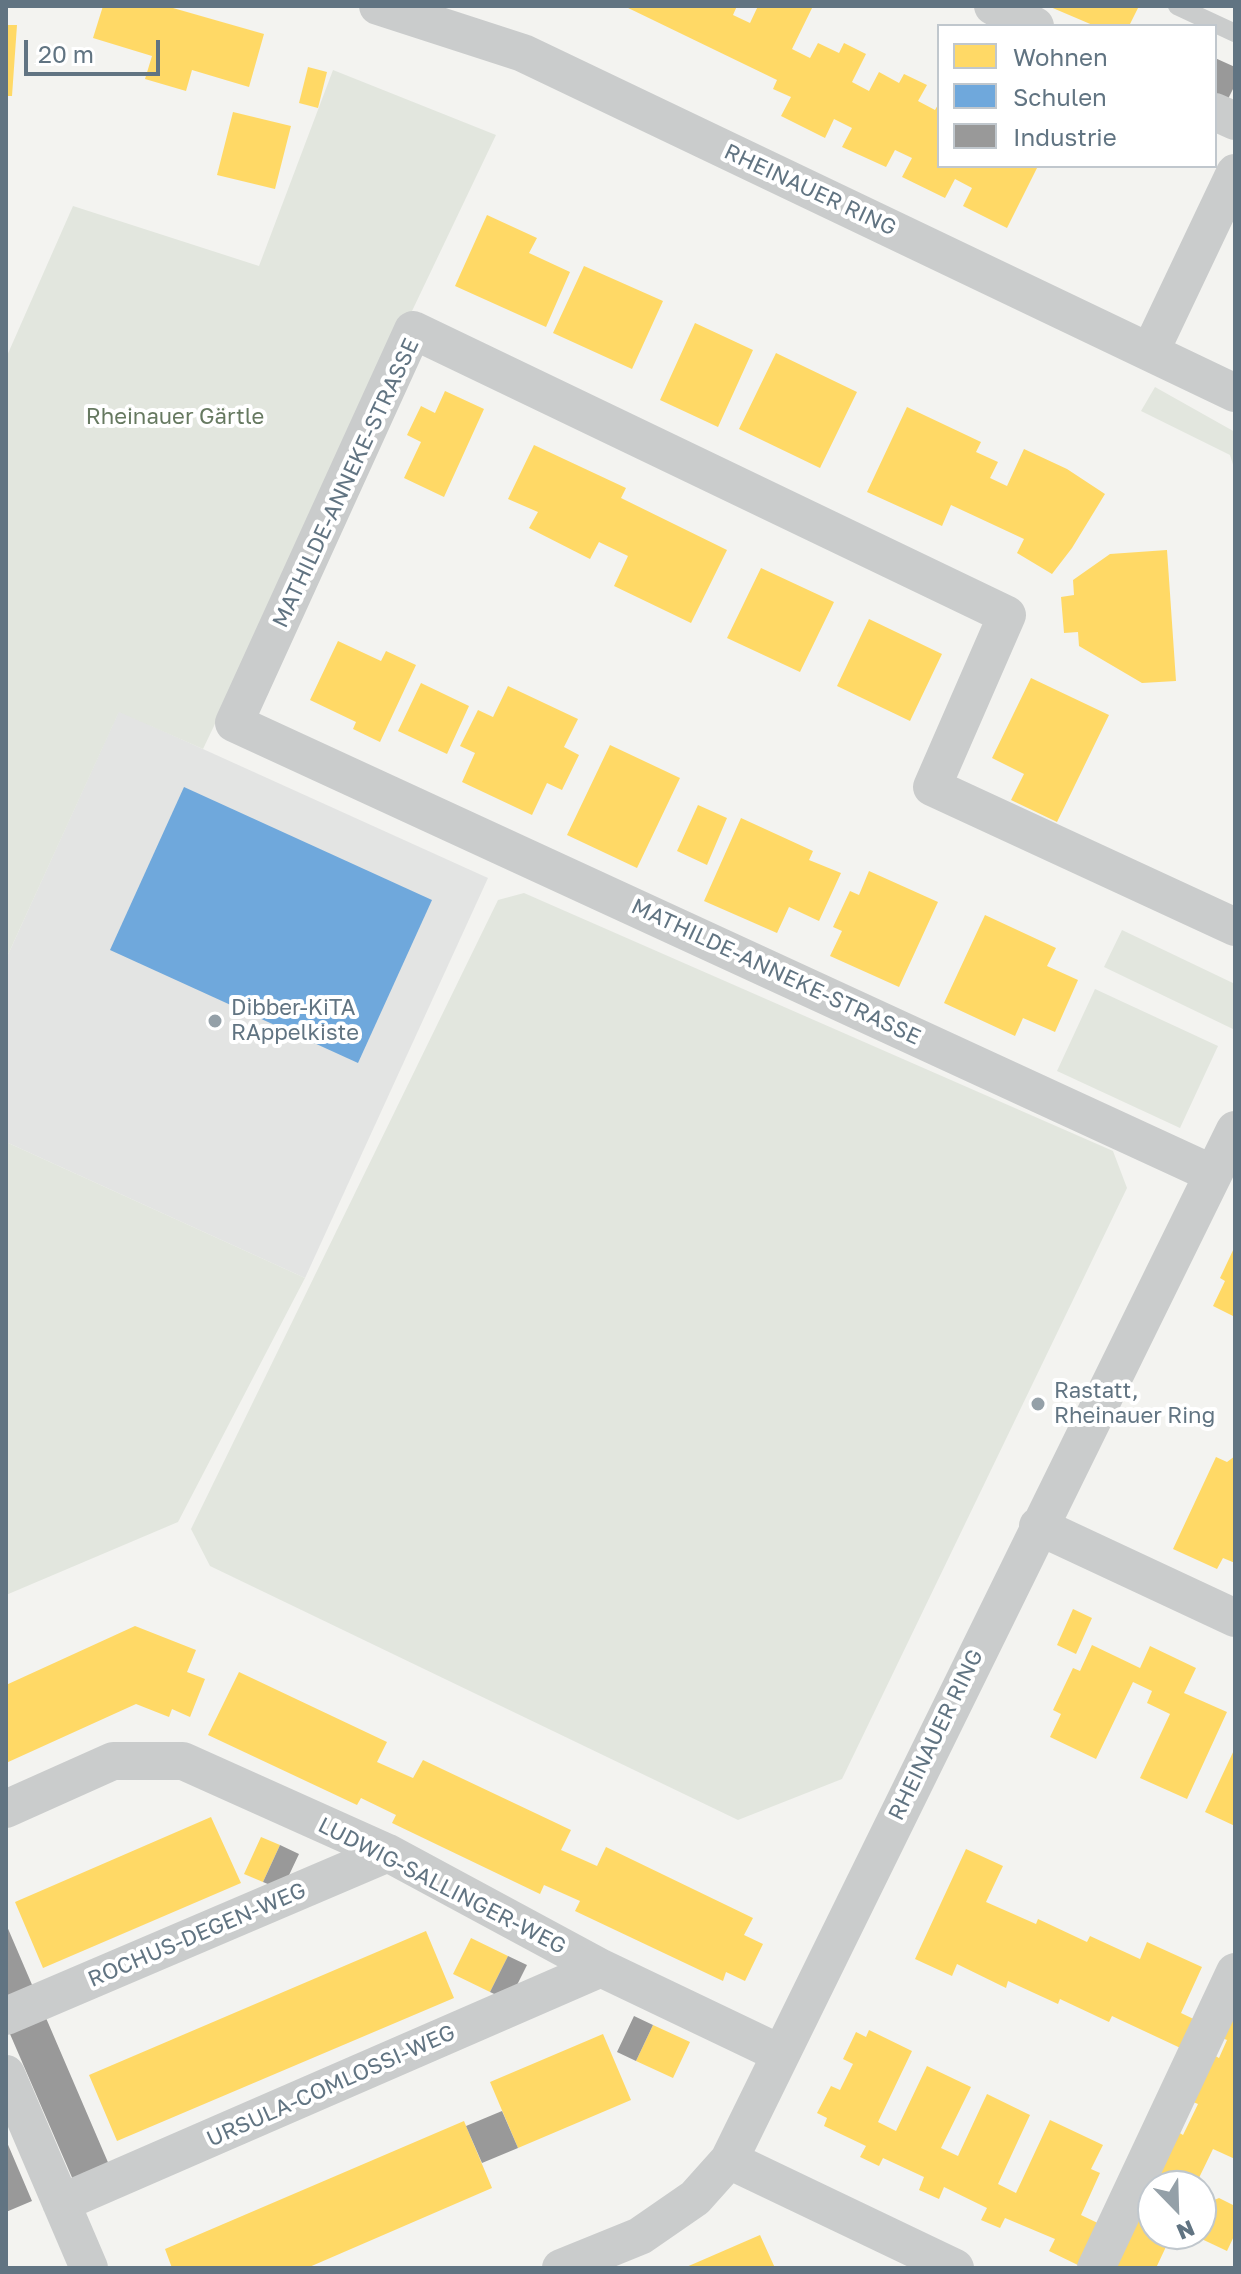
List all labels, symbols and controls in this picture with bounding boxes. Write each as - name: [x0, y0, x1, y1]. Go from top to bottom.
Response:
- scale bar: [28, 24, 164, 74]
- legend: [937, 24, 1217, 168]
- text: 20 m: [38, 39, 94, 68]
- text: Wohnen: [1013, 42, 1108, 71]
- text: Schulen: [1013, 82, 1107, 111]
- text: Industrie: [1013, 122, 1117, 151]
- street label: RHEINAUER RING: [720, 139, 900, 241]
- street label: MATHILDE-ANNEKE-STRASSE: [267, 334, 425, 632]
- park label: Rheinauer Gärtle: [86, 404, 264, 430]
- street label: MATHILDE-ANNEKE-STRASSE: [627, 893, 925, 1051]
- place label: Dibber-KiTA RAppelkiste: [231, 995, 359, 1046]
- marker: Dibber-KiTA RAppelkiste: [206, 1012, 224, 1030]
- place label: Rastatt, Rheinauer Ring: [1054, 1378, 1215, 1430]
- marker: Rastatt, Rheinauer Ring: [1029, 1395, 1047, 1413]
- street label: RHEINAUER RING: [883, 1645, 989, 1825]
- street label: LUDWIG-SALLINGER-WEG: [314, 1812, 570, 1960]
- street label: ROCHUS-DEGEN-WEG: [84, 1877, 310, 1993]
- street label: URSULA-COMLOSSI-WEG: [203, 2019, 459, 2153]
- north arrow: [1137, 2170, 1217, 2250]
- text: N: [1173, 2215, 1199, 2246]

